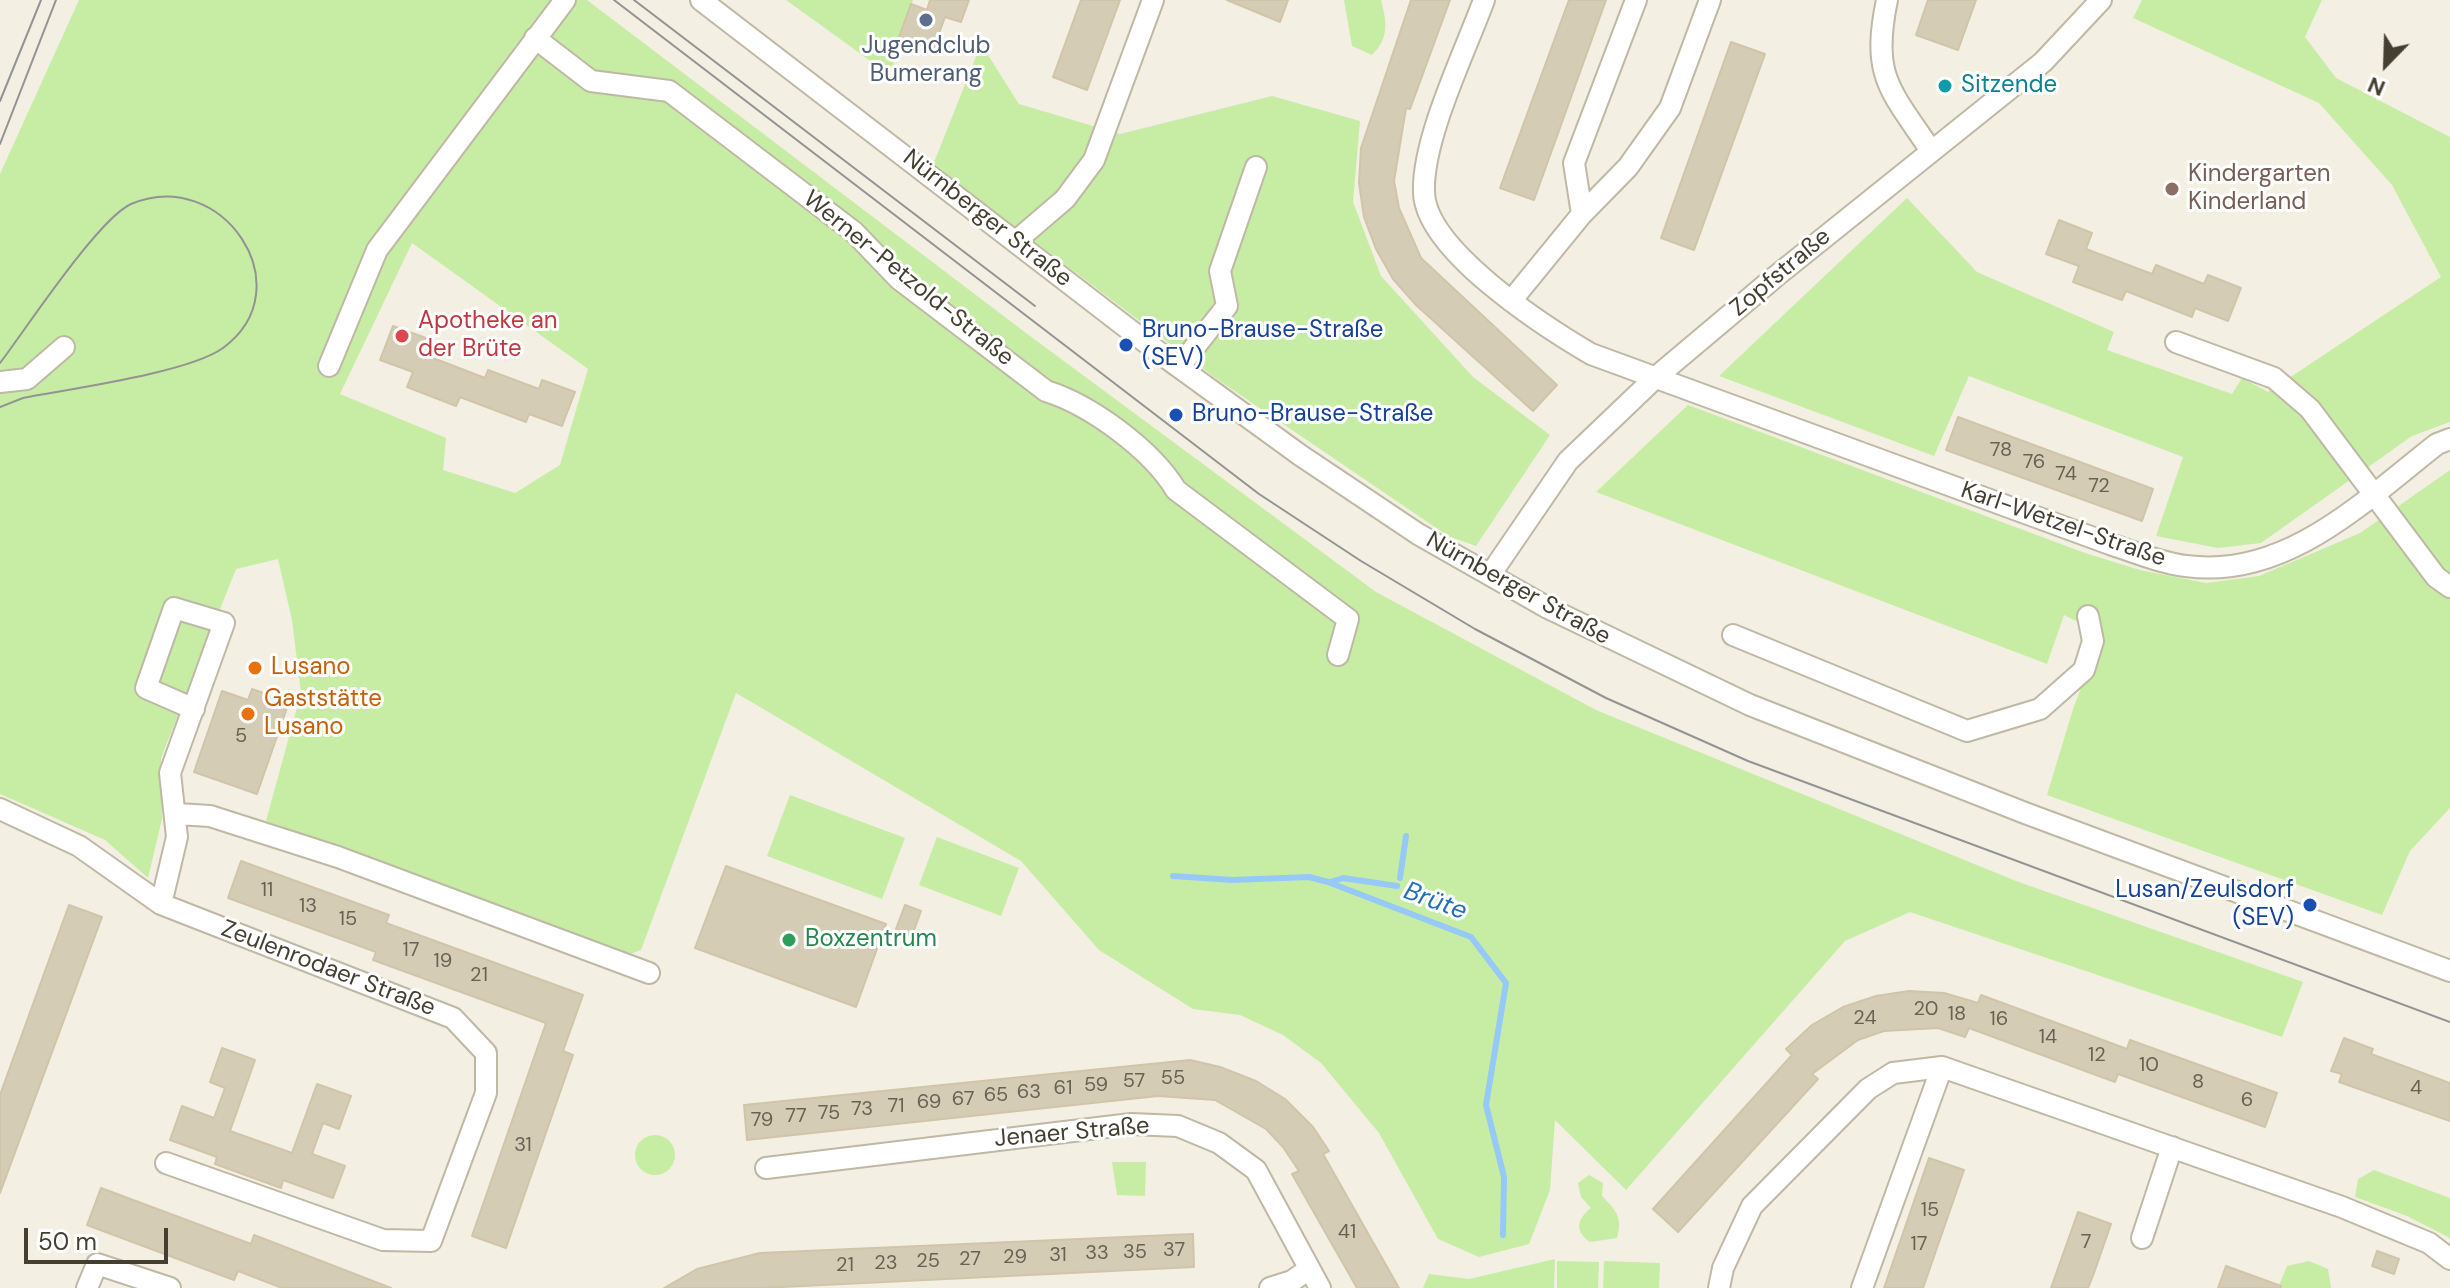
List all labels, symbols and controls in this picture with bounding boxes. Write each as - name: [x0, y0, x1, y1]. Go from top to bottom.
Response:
- marker: Jugendclub Bumerang: [917, 11, 935, 29]
- north arrow: [2346, 24, 2426, 104]
- place label: Jugendclub Bumerang: [862, 33, 990, 89]
- text: N: [2363, 70, 2389, 103]
- place label: Sitzende: [1961, 72, 2057, 100]
- marker: Sitzende: [1936, 77, 1954, 95]
- street label: Nürnberger Straße: [897, 144, 1077, 294]
- place label: Kindergarten Kinderland: [2188, 161, 2331, 217]
- marker: Kindergarten Kinderland: [2163, 180, 2181, 198]
- street label: Werner-Petzold-Straße: [797, 185, 1019, 373]
- street label: Zopfstraße: [1725, 223, 1837, 323]
- place label: Apotheke an der Brüte: [418, 308, 558, 364]
- place label: Bruno-Brause-Straße (SEV): [1142, 317, 1383, 373]
- marker: Apotheke an der Brüte: [393, 327, 411, 345]
- marker: Bruno-Brause-Straße (SEV): [1117, 336, 1135, 354]
- place label: Bruno-Brause-Straße: [1192, 401, 1433, 429]
- marker: Bruno-Brause-Straße: [1167, 406, 1185, 424]
- house number: 78: [1990, 439, 2012, 463]
- house number: 76: [2023, 451, 2045, 475]
- house number: 74: [2055, 463, 2077, 487]
- house number: 72: [2088, 475, 2110, 499]
- street label: Karl-Wetzel-Straße: [1957, 476, 2169, 574]
- street label: Nürnberger Straße: [1421, 526, 1615, 652]
- place label: Lusano: [271, 654, 351, 682]
- marker: Lusano: [246, 659, 264, 677]
- place label: Gaststätte Lusano: [264, 686, 382, 742]
- marker: Gaststätte Lusano: [239, 705, 257, 723]
- house number: 5: [235, 725, 247, 749]
- water label: Brüte: [1399, 876, 1471, 928]
- place label: Lusan/Zeulsdorf (SEV): [2115, 877, 2294, 933]
- house number: 11: [261, 879, 273, 903]
- house number: 13: [299, 895, 317, 919]
- marker: Lusan/Zeulsdorf (SEV): [2301, 896, 2319, 914]
- house number: 15: [339, 908, 357, 932]
- street label: Zeulenrodaer Straße: [217, 915, 439, 1023]
- place label: Boxzentrum: [805, 926, 937, 954]
- marker: Boxzentrum: [780, 931, 798, 949]
- house number: 17: [403, 939, 419, 963]
- house number: 19: [434, 950, 452, 974]
- house number: 21: [470, 964, 488, 988]
- house number: 20: [1914, 998, 1938, 1022]
- house number: 18: [1948, 1003, 1966, 1027]
- house number: 24: [1853, 1007, 1877, 1031]
- house number: 16: [1990, 1008, 2008, 1032]
- house number: 14: [2039, 1026, 2057, 1050]
- house number: 12: [2088, 1044, 2106, 1068]
- house number: 10: [2139, 1054, 2159, 1078]
- house number: 55: [1161, 1067, 1185, 1091]
- house number: 57: [1123, 1070, 1145, 1094]
- house number: 8: [2192, 1071, 2204, 1095]
- house number: 59: [1084, 1074, 1108, 1098]
- house number: 61: [1054, 1077, 1072, 1101]
- house number: 4: [2410, 1077, 2422, 1101]
- house number: 63: [1017, 1081, 1041, 1105]
- house number: 65: [984, 1084, 1008, 1108]
- house number: 67: [952, 1088, 974, 1112]
- house number: 6: [2241, 1089, 2253, 1113]
- house number: 69: [917, 1091, 941, 1115]
- house number: 71: [888, 1095, 904, 1119]
- house number: 73: [851, 1098, 873, 1122]
- house number: 75: [818, 1102, 840, 1126]
- house number: 77: [785, 1105, 807, 1129]
- house number: 79: [751, 1109, 773, 1133]
- street label: Jenaer Straße: [993, 1112, 1151, 1154]
- house number: 31: [514, 1134, 532, 1158]
- house number: 15: [1921, 1199, 1939, 1223]
- scale bar: [28, 1212, 172, 1262]
- house number: 41: [1338, 1221, 1356, 1245]
- text: 50 m: [38, 1226, 97, 1257]
- house number: 7: [2081, 1231, 2091, 1255]
- house number: 17: [1911, 1233, 1927, 1257]
- house number: 37: [1163, 1239, 1185, 1263]
- house number: 35: [1123, 1241, 1147, 1265]
- house number: 33: [1085, 1242, 1109, 1266]
- house number: 31: [1049, 1244, 1067, 1268]
- house number: 29: [1003, 1246, 1027, 1270]
- house number: 27: [959, 1248, 981, 1272]
- house number: 25: [916, 1250, 940, 1274]
- house number: 23: [874, 1252, 898, 1276]
- house number: 21: [836, 1254, 854, 1278]

